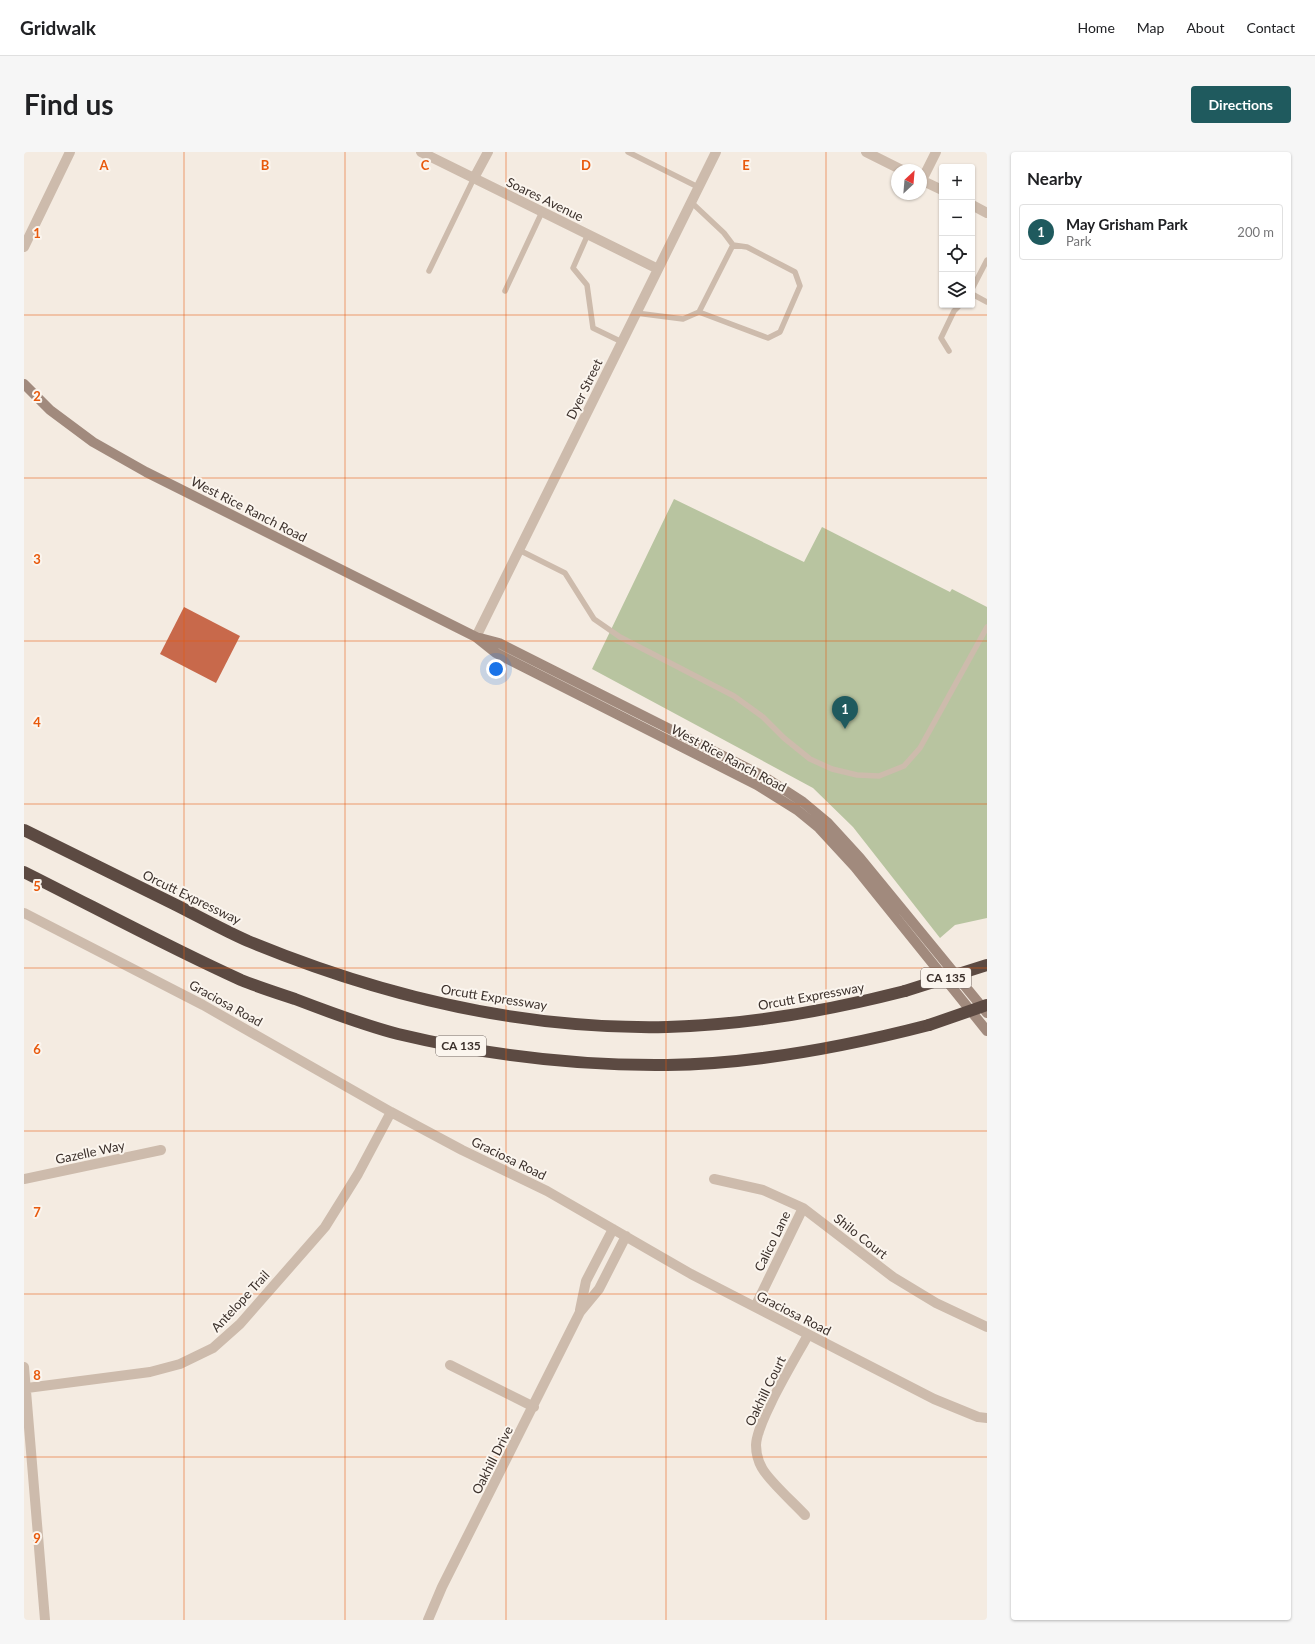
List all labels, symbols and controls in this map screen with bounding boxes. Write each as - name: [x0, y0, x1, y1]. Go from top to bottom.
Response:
- text: Gridwalk: [20, 16, 96, 39]
- text: Home: [1077, 19, 1115, 36]
- text: Map: [1137, 19, 1164, 36]
- text: About: [1186, 19, 1224, 36]
- text: Contact: [1246, 19, 1295, 36]
- button: Directions: [1191, 86, 1291, 123]
- text: Find us: [24, 87, 114, 121]
- text: A: [98, 157, 109, 173]
- text: B: [261, 157, 270, 173]
- text: C: [421, 157, 430, 173]
- text: D: [581, 157, 591, 173]
- text: E: [742, 157, 750, 173]
- north arrow: [891, 164, 927, 200]
- map controls: [939, 164, 975, 308]
- button: +: [939, 164, 975, 200]
- text: Nearby: [1027, 168, 1082, 189]
- street label: Soares Avenue: [504, 173, 586, 225]
- button: −: [939, 200, 975, 236]
- text: May Grisham Park: [1066, 215, 1188, 233]
- text: 1: [1037, 224, 1045, 240]
- text: 200 m: [1237, 224, 1274, 240]
- text: 1: [33, 225, 41, 241]
- text: Park: [1066, 233, 1091, 249]
- button: locate: [939, 236, 975, 272]
- button: layers: [939, 272, 975, 308]
- street label: Dyer Street: [563, 356, 606, 422]
- text: 2: [33, 388, 41, 404]
- street label: West Rice Ranch Road: [188, 473, 310, 545]
- text: 3: [33, 551, 41, 567]
- your location: [486, 659, 506, 679]
- pin: 1: [832, 696, 858, 729]
- text: 4: [33, 714, 41, 730]
- street label: West Rice Ranch Road: [669, 721, 789, 795]
- street label: Orcutt Expressway: [140, 866, 244, 928]
- text: 5: [33, 878, 41, 894]
- road number: CA 135: [921, 968, 971, 988]
- street label: Graciosa Road: [187, 976, 265, 1030]
- street label: Orcutt Expressway: [757, 979, 866, 1013]
- street label: Orcutt Expressway: [440, 981, 549, 1013]
- road number: CA 135: [436, 1036, 486, 1056]
- text: 6: [33, 1041, 41, 1057]
- street label: Graciosa Road: [469, 1133, 549, 1183]
- street label: Gazelle Way: [54, 1137, 126, 1167]
- text: 7: [33, 1204, 41, 1220]
- street label: Calico Lane: [750, 1208, 794, 1274]
- street label: Shilo Court: [831, 1210, 891, 1262]
- street label: Antelope Trail: [207, 1267, 273, 1335]
- street label: Graciosa Road: [754, 1287, 834, 1339]
- street label: Oakhill Court: [741, 1353, 789, 1429]
- text: 8: [33, 1367, 41, 1383]
- street label: Oakhill Drive: [468, 1423, 516, 1497]
- text: 9: [33, 1530, 41, 1546]

